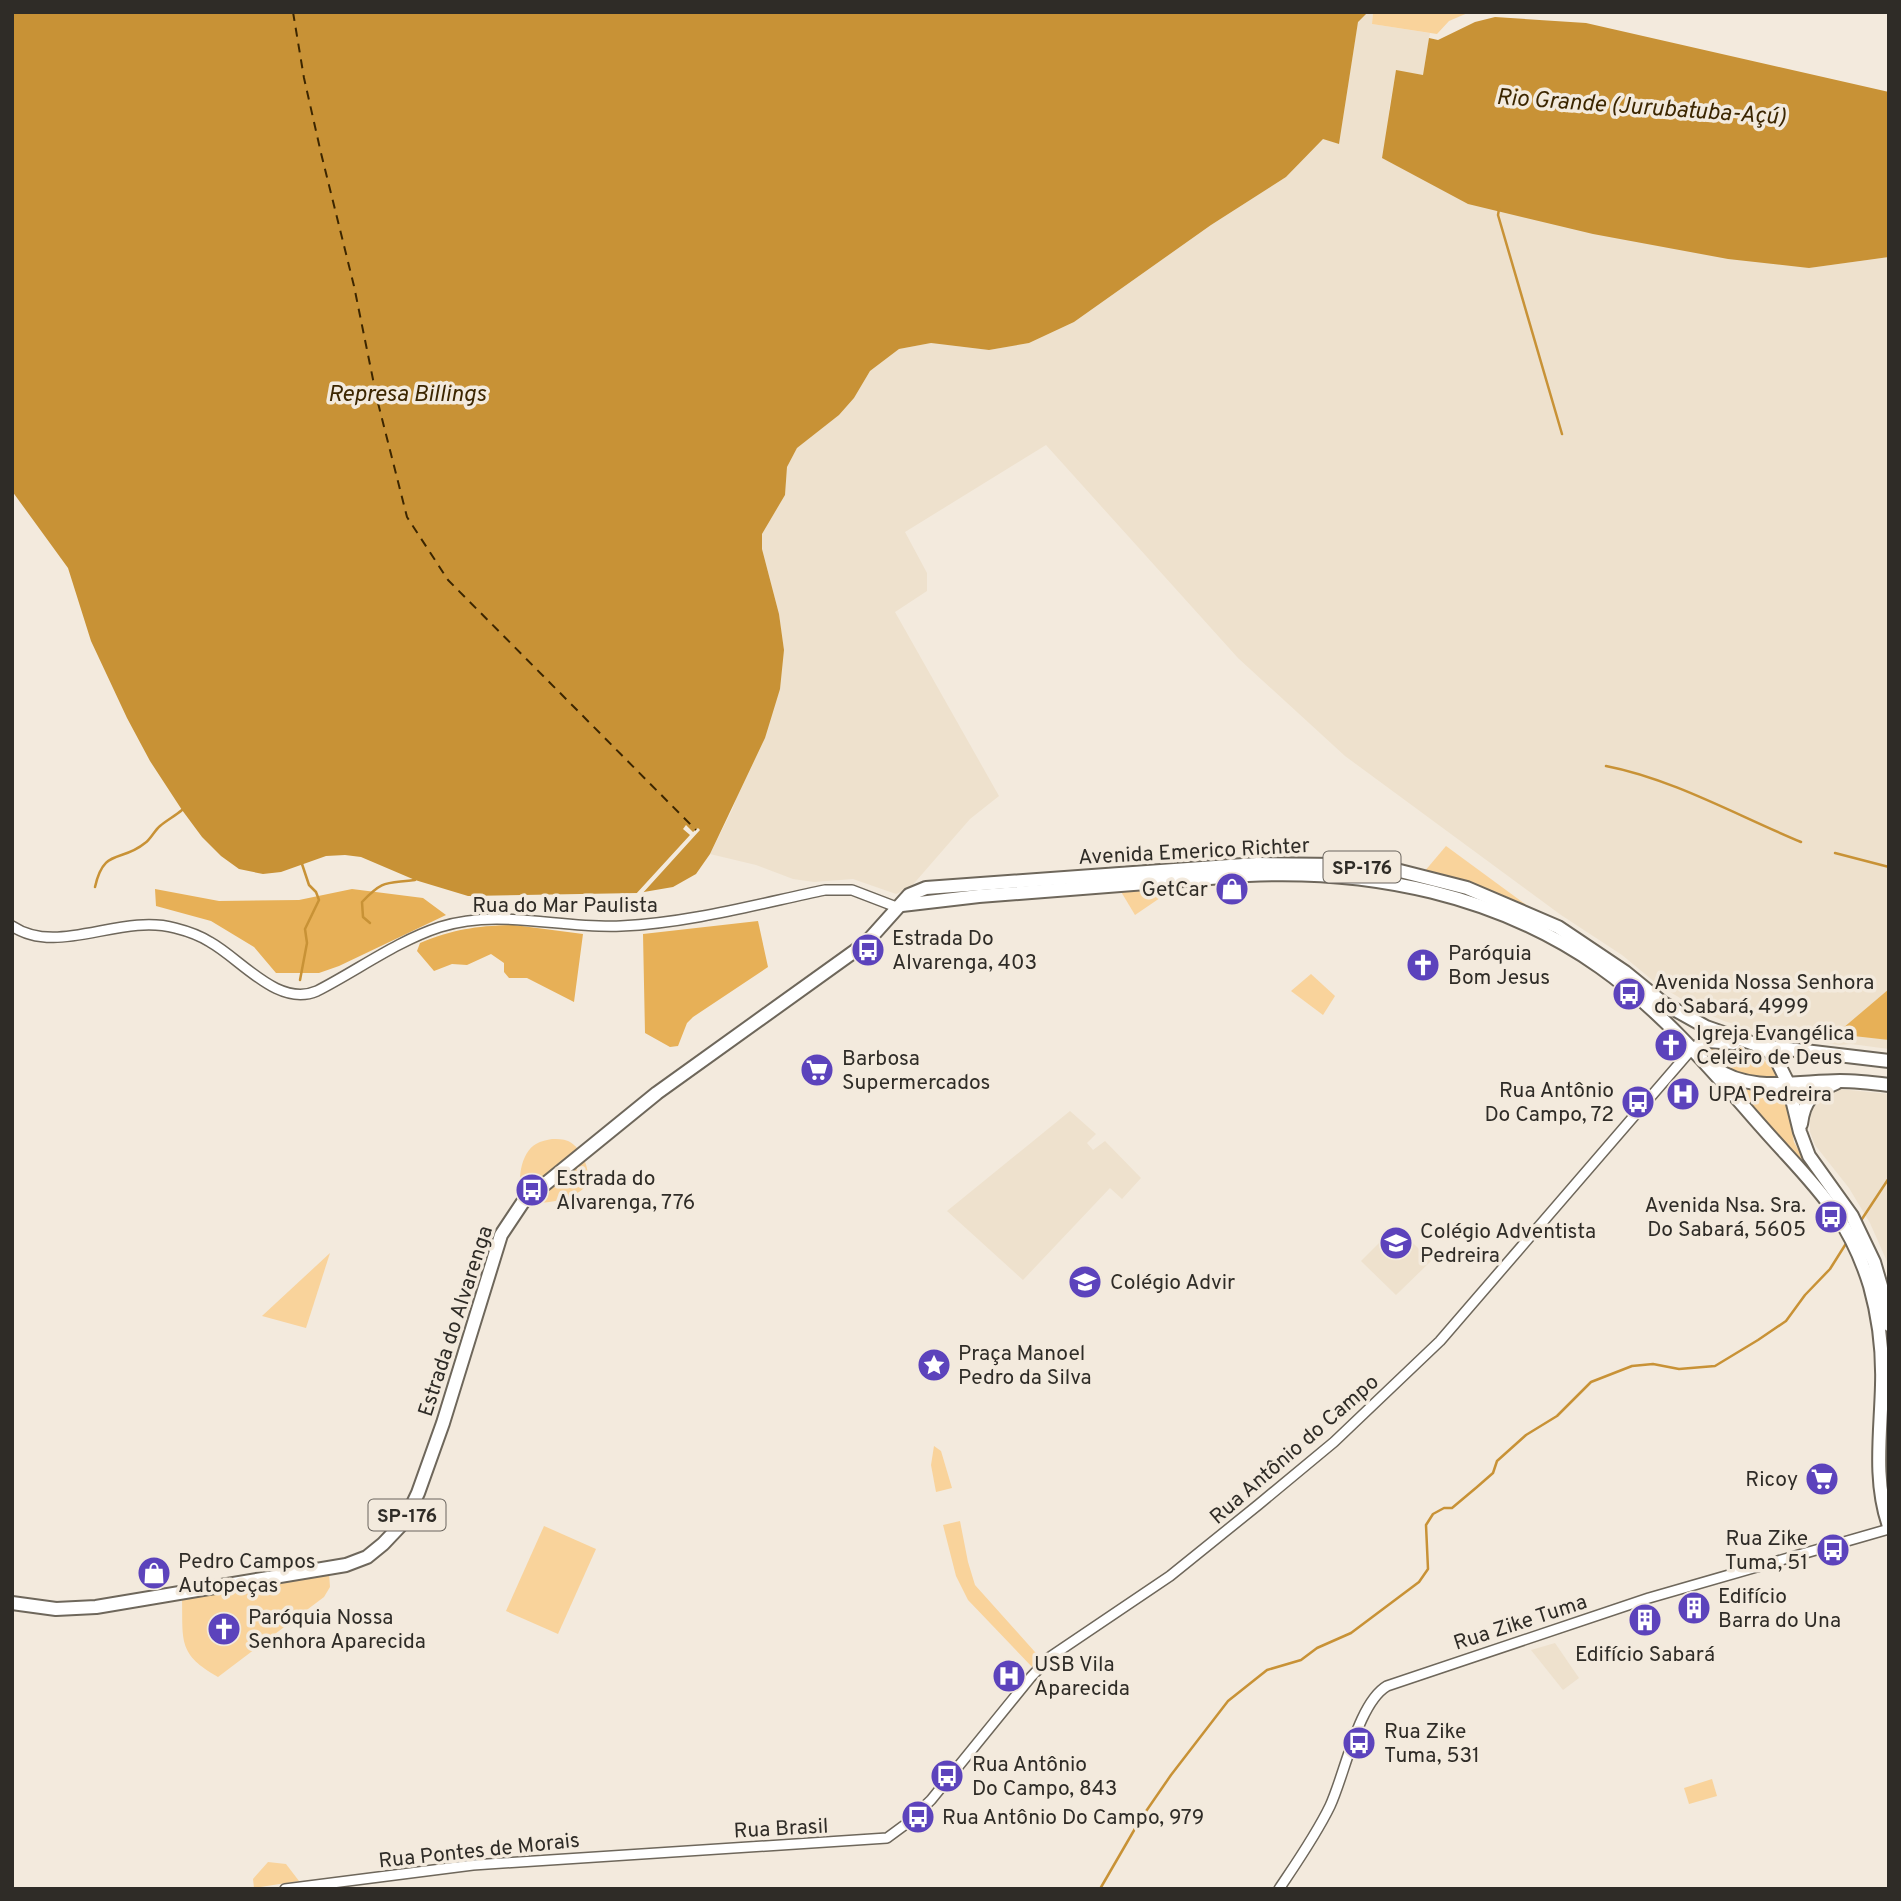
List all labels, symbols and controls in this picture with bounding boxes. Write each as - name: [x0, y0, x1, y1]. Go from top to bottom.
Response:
- water label: Rio Grande (Jurubatuba-Açú): [1495, 84, 1787, 133]
- water label: Represa Billings: [328, 381, 487, 410]
- street label: Avenida Emerico Richter: [1078, 833, 1311, 872]
- road number: SP-176: [1324, 852, 1400, 882]
- shop icon: GetCar: [1213, 870, 1251, 908]
- place label: GetCar: [1141, 877, 1208, 904]
- street label: Rua do Mar Paulista: [472, 893, 658, 920]
- place label: Estrada Do Alvarenga, 403: [892, 926, 1037, 977]
- bus stop icon: Estrada Do Alvarenga, 403: [849, 931, 887, 969]
- place label: Paróquia Bom Jesus: [1448, 941, 1550, 992]
- church icon: Paróquia Bom Jesus: [1404, 946, 1442, 984]
- place label: Avenida Nossa Senhora do Sabará, 4999: [1654, 970, 1874, 1021]
- bus stop icon: Avenida Nossa Senhora do Sabará, 4999: [1610, 975, 1648, 1013]
- place label: Igreja Evangélica Celeiro de Deus: [1696, 1021, 1855, 1072]
- church icon: Igreja Evangélica Celeiro de Deus: [1652, 1026, 1690, 1064]
- place label: Barbosa Supermercados: [842, 1046, 990, 1097]
- supermarket icon: Barbosa Supermercados: [798, 1051, 836, 1089]
- hospital icon: UPA Pedreira: [1664, 1075, 1702, 1113]
- place label: Rua Antônio Do Campo, 72: [1484, 1078, 1614, 1129]
- place label: UPA Pedreira: [1708, 1082, 1832, 1109]
- bus stop icon: Rua Antônio Do Campo, 72: [1619, 1083, 1657, 1121]
- place label: Estrada do Alvarenga, 776: [556, 1166, 695, 1217]
- bus stop icon: Estrada do Alvarenga, 776: [513, 1171, 551, 1209]
- place label: Avenida Nsa. Sra. Do Sabará, 5605: [1645, 1193, 1806, 1244]
- bus stop icon: Avenida Nsa. Sra. Do Sabará, 5605: [1812, 1198, 1850, 1236]
- place label: Colégio Adventista Pedreira: [1420, 1219, 1596, 1270]
- street label: Estrada do Alvarenga: [413, 1223, 500, 1420]
- school or university icon: Colégio Adventista Pedreira: [1377, 1224, 1415, 1262]
- school or university icon: Colégio Advir: [1066, 1263, 1104, 1301]
- place label: Colégio Advir: [1110, 1270, 1235, 1297]
- place label: Praça Manoel Pedro da Silva: [958, 1341, 1092, 1392]
- place icon: Praça Manoel Pedro da Silva: [915, 1346, 953, 1384]
- street label: Rua Antônio do Campo: [1205, 1369, 1385, 1531]
- supermarket icon: Ricoy: [1803, 1460, 1841, 1498]
- place label: Ricoy: [1745, 1467, 1798, 1494]
- road number: SP-176: [368, 1499, 446, 1530]
- place label: Rua Zike Tuma, 51: [1725, 1526, 1808, 1577]
- bus stop icon: Rua Zike Tuma, 51: [1814, 1531, 1852, 1569]
- place label: Pedro Campos Autopeças: [178, 1549, 316, 1600]
- shop icon: Pedro Campos Autopeças: [135, 1554, 173, 1592]
- place label: Edifício Barra do Una: [1718, 1584, 1841, 1635]
- street label: Rua Zike Tuma: [1450, 1589, 1591, 1658]
- building icon: Edifício Barra do Una: [1675, 1589, 1713, 1627]
- building icon: Edifício Sabará: [1626, 1601, 1664, 1639]
- place label: Paróquia Nossa Senhora Aparecida: [248, 1605, 426, 1656]
- church icon: Paróquia Nossa Senhora Aparecida: [205, 1610, 243, 1648]
- place label: Edifício Sabará: [1575, 1642, 1715, 1669]
- place label: USB Vila Aparecida: [1034, 1652, 1130, 1703]
- hospital icon: USB Vila Aparecida: [990, 1657, 1028, 1695]
- place label: Rua Zike Tuma, 531: [1384, 1719, 1480, 1770]
- bus stop icon: Rua Zike Tuma, 531: [1340, 1724, 1378, 1762]
- place label: Rua Antônio Do Campo, 843: [972, 1752, 1117, 1803]
- bus stop icon: Rua Antônio Do Campo, 843: [928, 1757, 966, 1795]
- bus stop icon: Rua Antônio Do Campo, 979: [899, 1798, 937, 1836]
- place label: Rua Antônio Do Campo, 979: [942, 1805, 1204, 1832]
- street label: Rua Brasil: [733, 1814, 829, 1845]
- street label: Rua Pontes de Morais: [377, 1827, 581, 1875]

